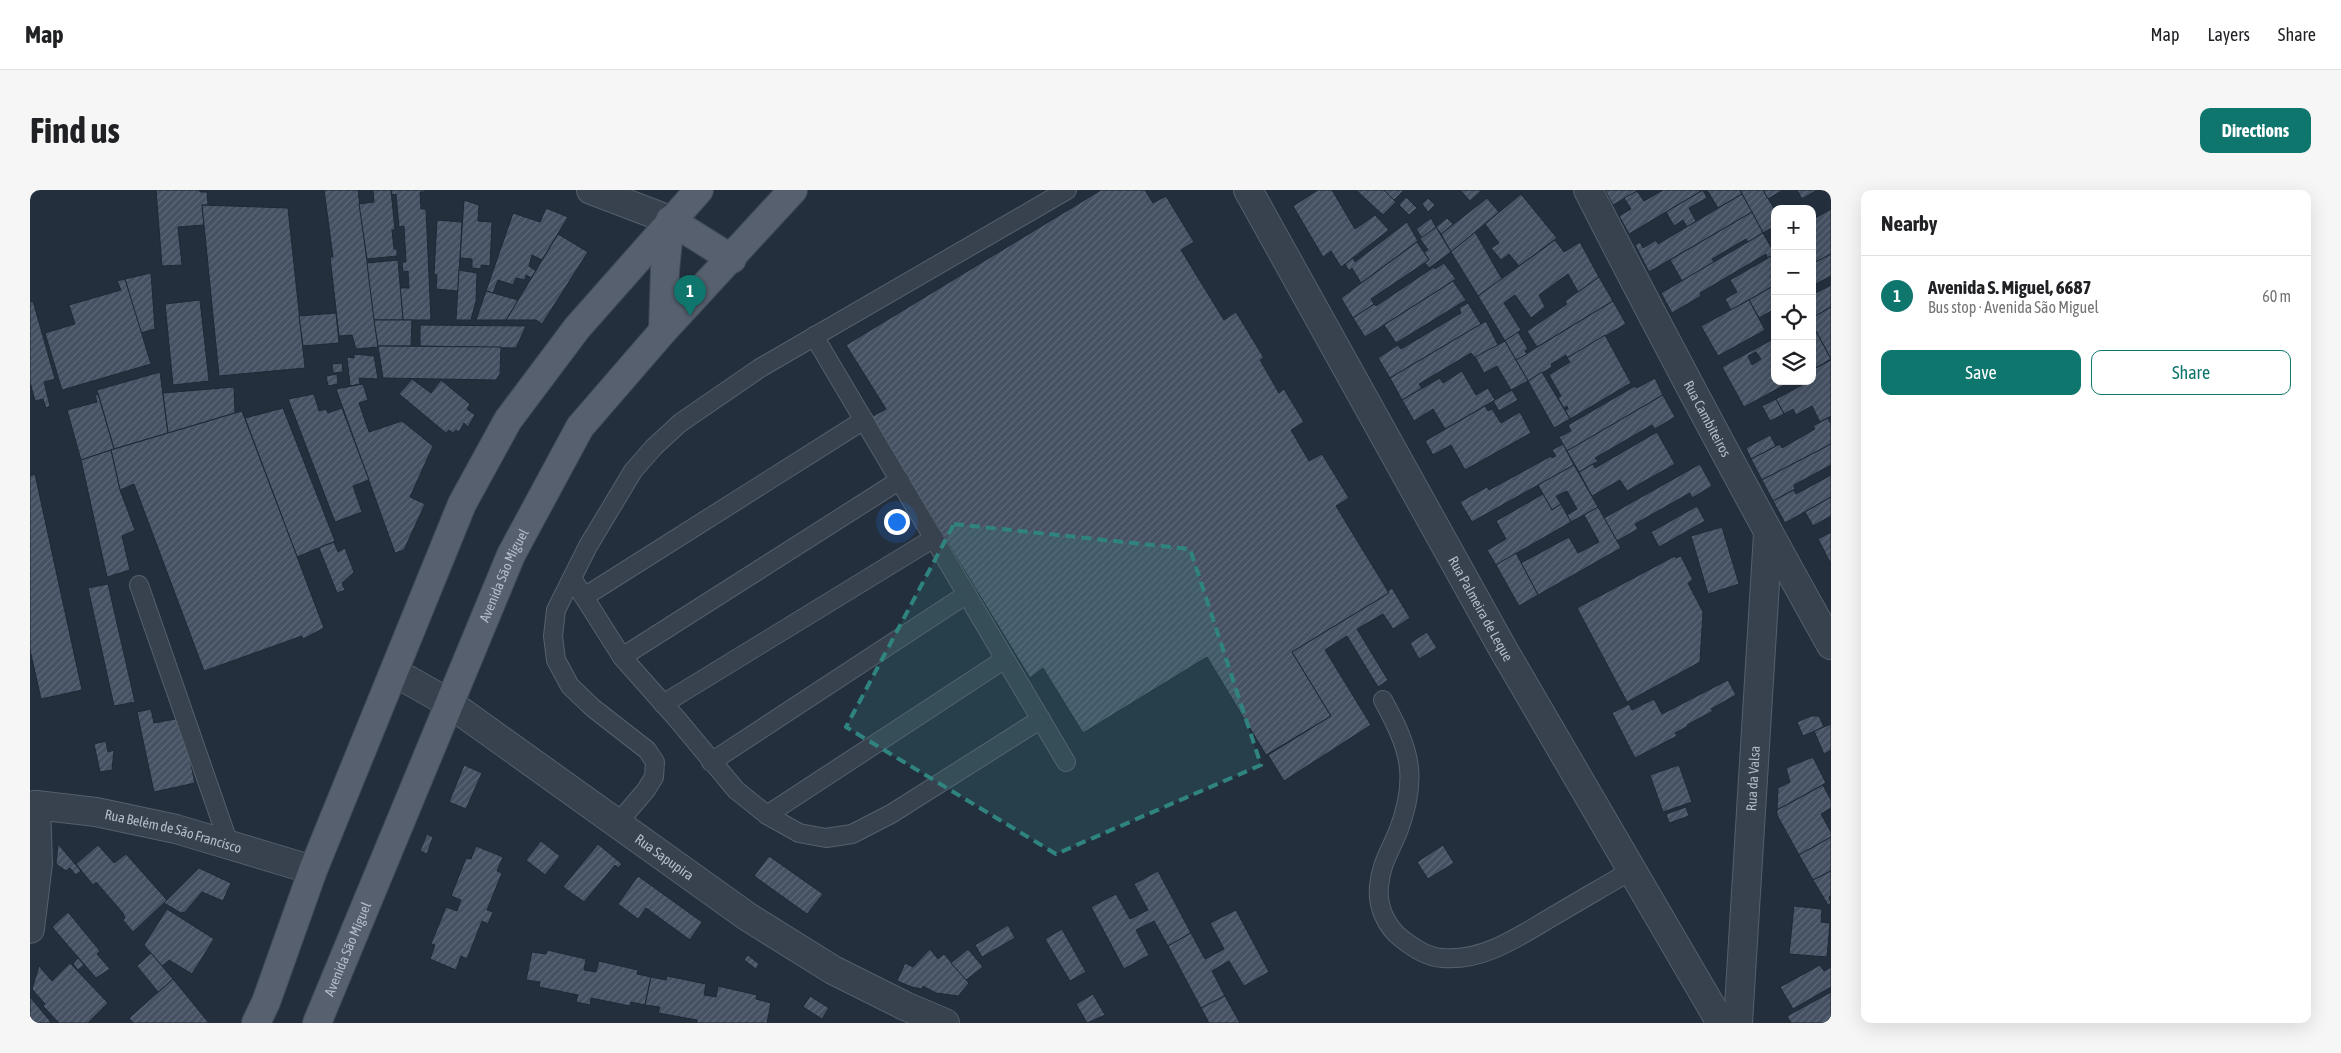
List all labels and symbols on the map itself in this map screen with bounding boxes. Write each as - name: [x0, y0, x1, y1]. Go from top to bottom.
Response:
- pin: 1: [674, 275, 706, 316]
- street label: Rua Cambiteiros: [1680, 378, 1734, 460]
- your location: [884, 509, 910, 535]
- street label: Avenida São Miguel: [476, 526, 532, 624]
- street label: Rua Palmeira de Leque: [1445, 554, 1516, 664]
- street label: Rua da Valsa: [1743, 745, 1763, 812]
- street label: Rua Belém de São Francisco: [103, 806, 244, 856]
- street label: Rua Sapupira: [632, 831, 697, 884]
- street label: Avenida São Miguel: [321, 899, 374, 999]

